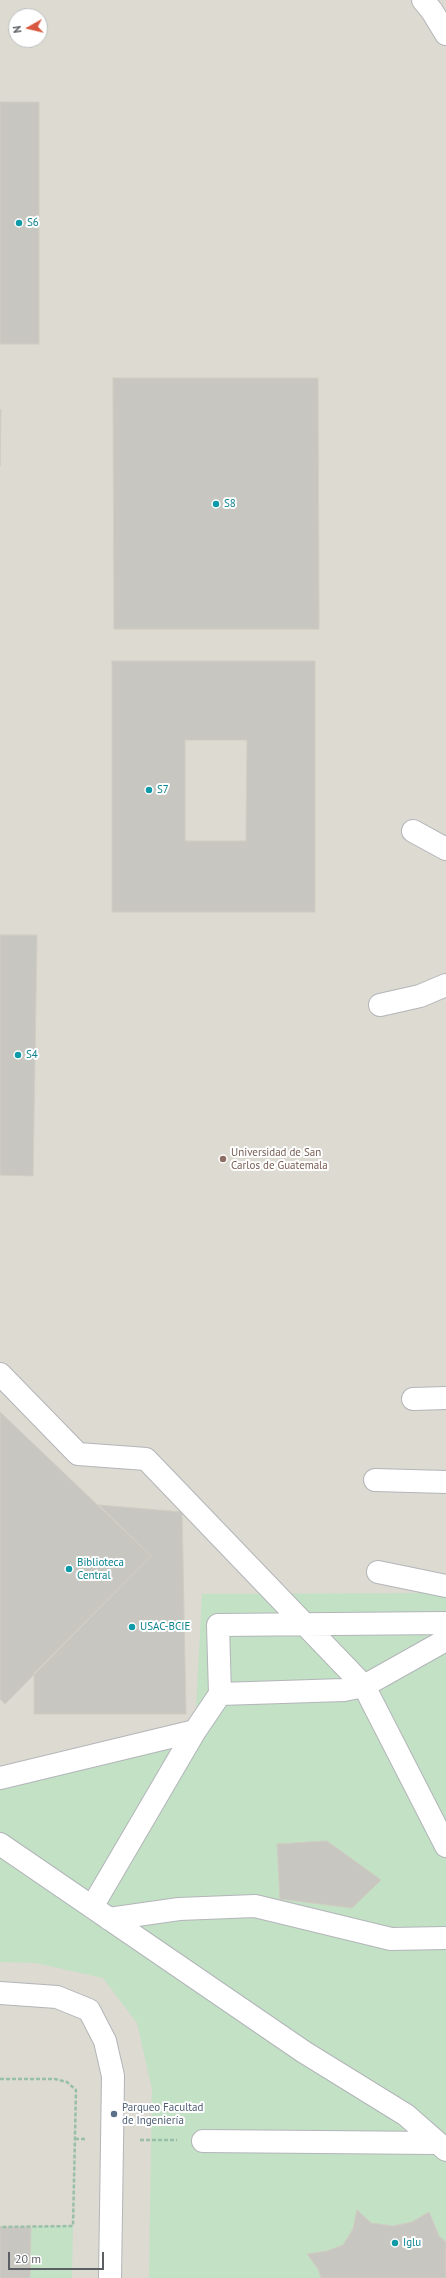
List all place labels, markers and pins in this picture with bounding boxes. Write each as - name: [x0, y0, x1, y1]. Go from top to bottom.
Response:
- place label: S6: [27, 216, 39, 230]
- marker: S6: [14, 218, 24, 228]
- place label: S8: [224, 497, 236, 511]
- marker: S8: [211, 499, 221, 509]
- place label: S7: [157, 783, 169, 797]
- marker: S7: [144, 785, 154, 795]
- place label: S4: [26, 1048, 38, 1062]
- marker: S4: [13, 1050, 23, 1060]
- place label: Universidad de San Carlos de Guatemala: [231, 1146, 328, 1172]
- marker: Universidad de San Carlos de Guatemala: [218, 1154, 228, 1164]
- place label: Biblioteca Central: [77, 1556, 124, 1582]
- marker: Biblioteca Central: [64, 1564, 74, 1574]
- place label: USAC-BCIE: [140, 1620, 190, 1634]
- marker: USAC-BCIE: [127, 1622, 137, 1632]
- place label: Parqueo Facultad de Ingeniería: [122, 2101, 203, 2127]
- marker: Parqueo Facultad de Ingeniería: [109, 2109, 119, 2119]
- place label: Iglu: [403, 2236, 421, 2250]
- marker: Iglu: [390, 2238, 400, 2248]

